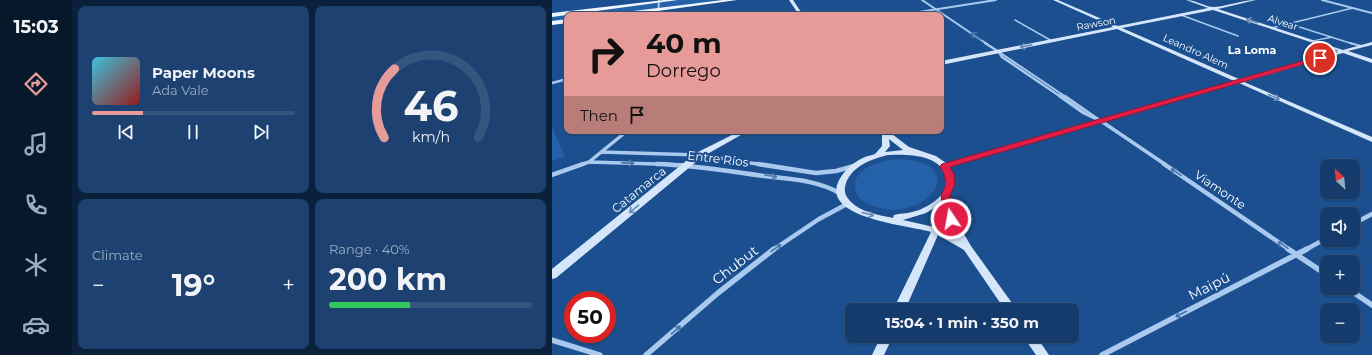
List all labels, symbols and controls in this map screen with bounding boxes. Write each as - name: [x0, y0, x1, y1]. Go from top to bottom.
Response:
- street label: Alvear: [1266, 12, 1300, 33]
- street label: Rawson: [1075, 13, 1117, 34]
- text: 15:03: [13, 16, 59, 38]
- one-way arrow: [1247, 17, 1259, 25]
- text: 40 m: [646, 26, 722, 60]
- icon: right: [580, 28, 632, 80]
- street label: Leandro Alem: [1161, 31, 1231, 72]
- one-way arrow: [970, 32, 982, 40]
- pin: [1303, 41, 1337, 75]
- one-way arrow: [1020, 43, 1033, 51]
- district label: La Loma: [1228, 43, 1277, 57]
- icon: arrive: [1309, 47, 1331, 69]
- text: Dorrego: [646, 60, 721, 82]
- text: Paper Moons: [152, 63, 255, 82]
- icon: directions: [22, 70, 50, 98]
- text: 46: [403, 80, 458, 130]
- text: Ada Vale: [152, 82, 209, 98]
- one-way arrow: [1268, 94, 1280, 101]
- icon: arrive: [626, 104, 648, 126]
- text: Then: [580, 106, 618, 125]
- icon: previous: [115, 121, 137, 143]
- icon: pause: [182, 121, 204, 143]
- icon: next: [250, 121, 272, 143]
- text: km/h: [411, 127, 450, 145]
- icon: music: [22, 130, 50, 158]
- street label: Entre Ríos: [687, 147, 750, 170]
- one-way arrow: [621, 159, 634, 167]
- north arrow: [1320, 159, 1360, 199]
- map controls: [1320, 159, 1360, 343]
- street label: Catamarca: [609, 163, 669, 216]
- street label: Viamonte: [1192, 167, 1249, 212]
- one-way arrow: [1170, 168, 1181, 176]
- one-way arrow: [764, 172, 777, 180]
- icon: phone: [22, 191, 50, 219]
- position arrow: [930, 198, 972, 240]
- one-way arrow: [628, 205, 639, 213]
- button: sound: [1320, 207, 1360, 247]
- one-way arrow: [861, 211, 874, 219]
- text: Range · 40%: [329, 241, 410, 257]
- street label: Chubut: [708, 241, 762, 289]
- one-way arrow: [1278, 241, 1289, 249]
- one-way arrow: [771, 244, 782, 252]
- text: Climate: [92, 247, 143, 263]
- icon: climate: [22, 251, 50, 279]
- button: +: [1320, 255, 1360, 295]
- text: 200 km: [329, 261, 447, 298]
- text: 19°: [172, 267, 215, 304]
- street label: Maipú: [1185, 268, 1233, 304]
- text: −: [92, 272, 105, 299]
- text: +: [282, 272, 295, 299]
- speed limit sign: 50: [564, 291, 616, 343]
- button: −: [1320, 303, 1360, 343]
- icon: car: [22, 311, 50, 339]
- one-way arrow: [1175, 311, 1187, 318]
- text: 15:04 · 1 min · 350 m: [885, 313, 1039, 332]
- one-way arrow: [670, 325, 681, 334]

